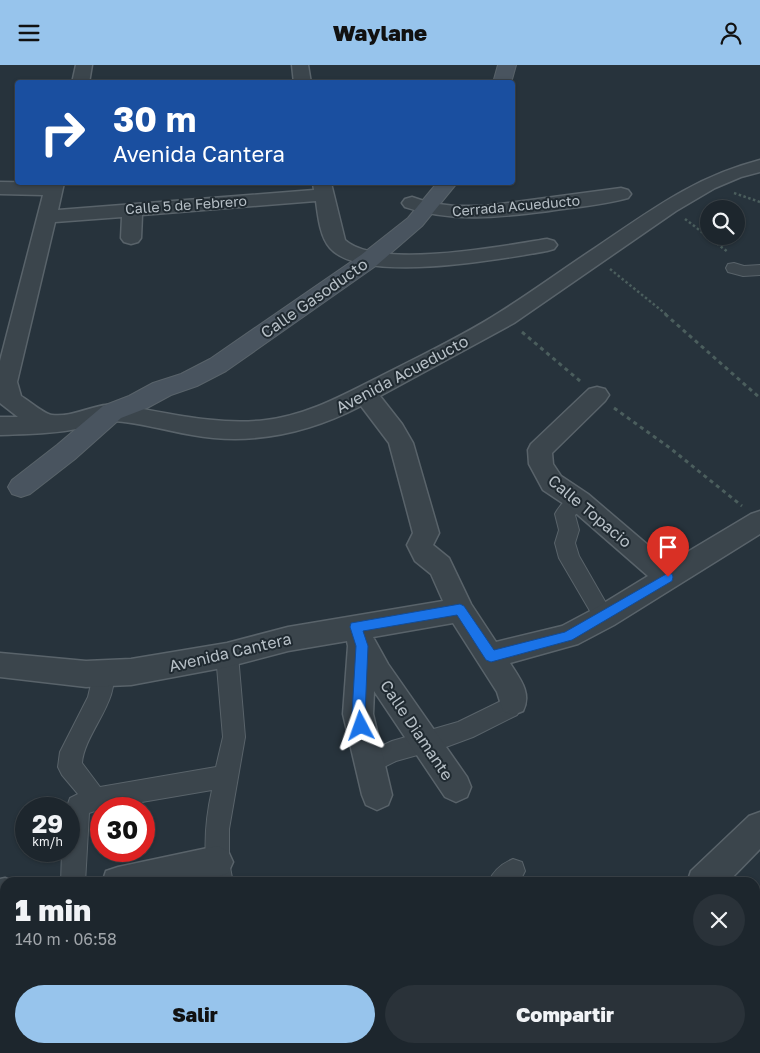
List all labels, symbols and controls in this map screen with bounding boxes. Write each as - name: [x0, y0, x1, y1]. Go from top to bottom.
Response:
- icon: menu: [15, 19, 43, 47]
- text: Waylane: [333, 19, 427, 46]
- icon: person: [717, 19, 745, 47]
- text: 30 m: [113, 98, 196, 140]
- icon: right: [30, 100, 95, 165]
- text: Avenida Cantera: [113, 140, 285, 167]
- street label: Cerrada Acueducto: [451, 191, 581, 220]
- street label: Calle 5 de Febrero: [125, 192, 247, 217]
- map controls: [700, 200, 745, 245]
- button: search: [700, 200, 745, 245]
- street label: Calle Gasoducto: [257, 254, 371, 342]
- street label: Avenida Acueducto: [332, 331, 472, 417]
- street label: Calle Topacio: [544, 470, 636, 552]
- pin: [647, 526, 689, 577]
- icon: arrive: [654, 533, 682, 561]
- street label: Avenida Cantera: [167, 628, 293, 676]
- street label: Calle Diamante: [376, 676, 458, 784]
- position arrow: [334, 699, 386, 751]
- speed limit sign: 30: [90, 797, 155, 862]
- text: 29: [32, 808, 63, 839]
- text: km/h: [32, 834, 63, 849]
- text: 1 min: [15, 892, 91, 928]
- button: close: [693, 894, 745, 946]
- text: 140 m · 06:58: [15, 929, 117, 949]
- button: Salir: [15, 985, 375, 1043]
- button: Compartir: [385, 985, 745, 1043]

